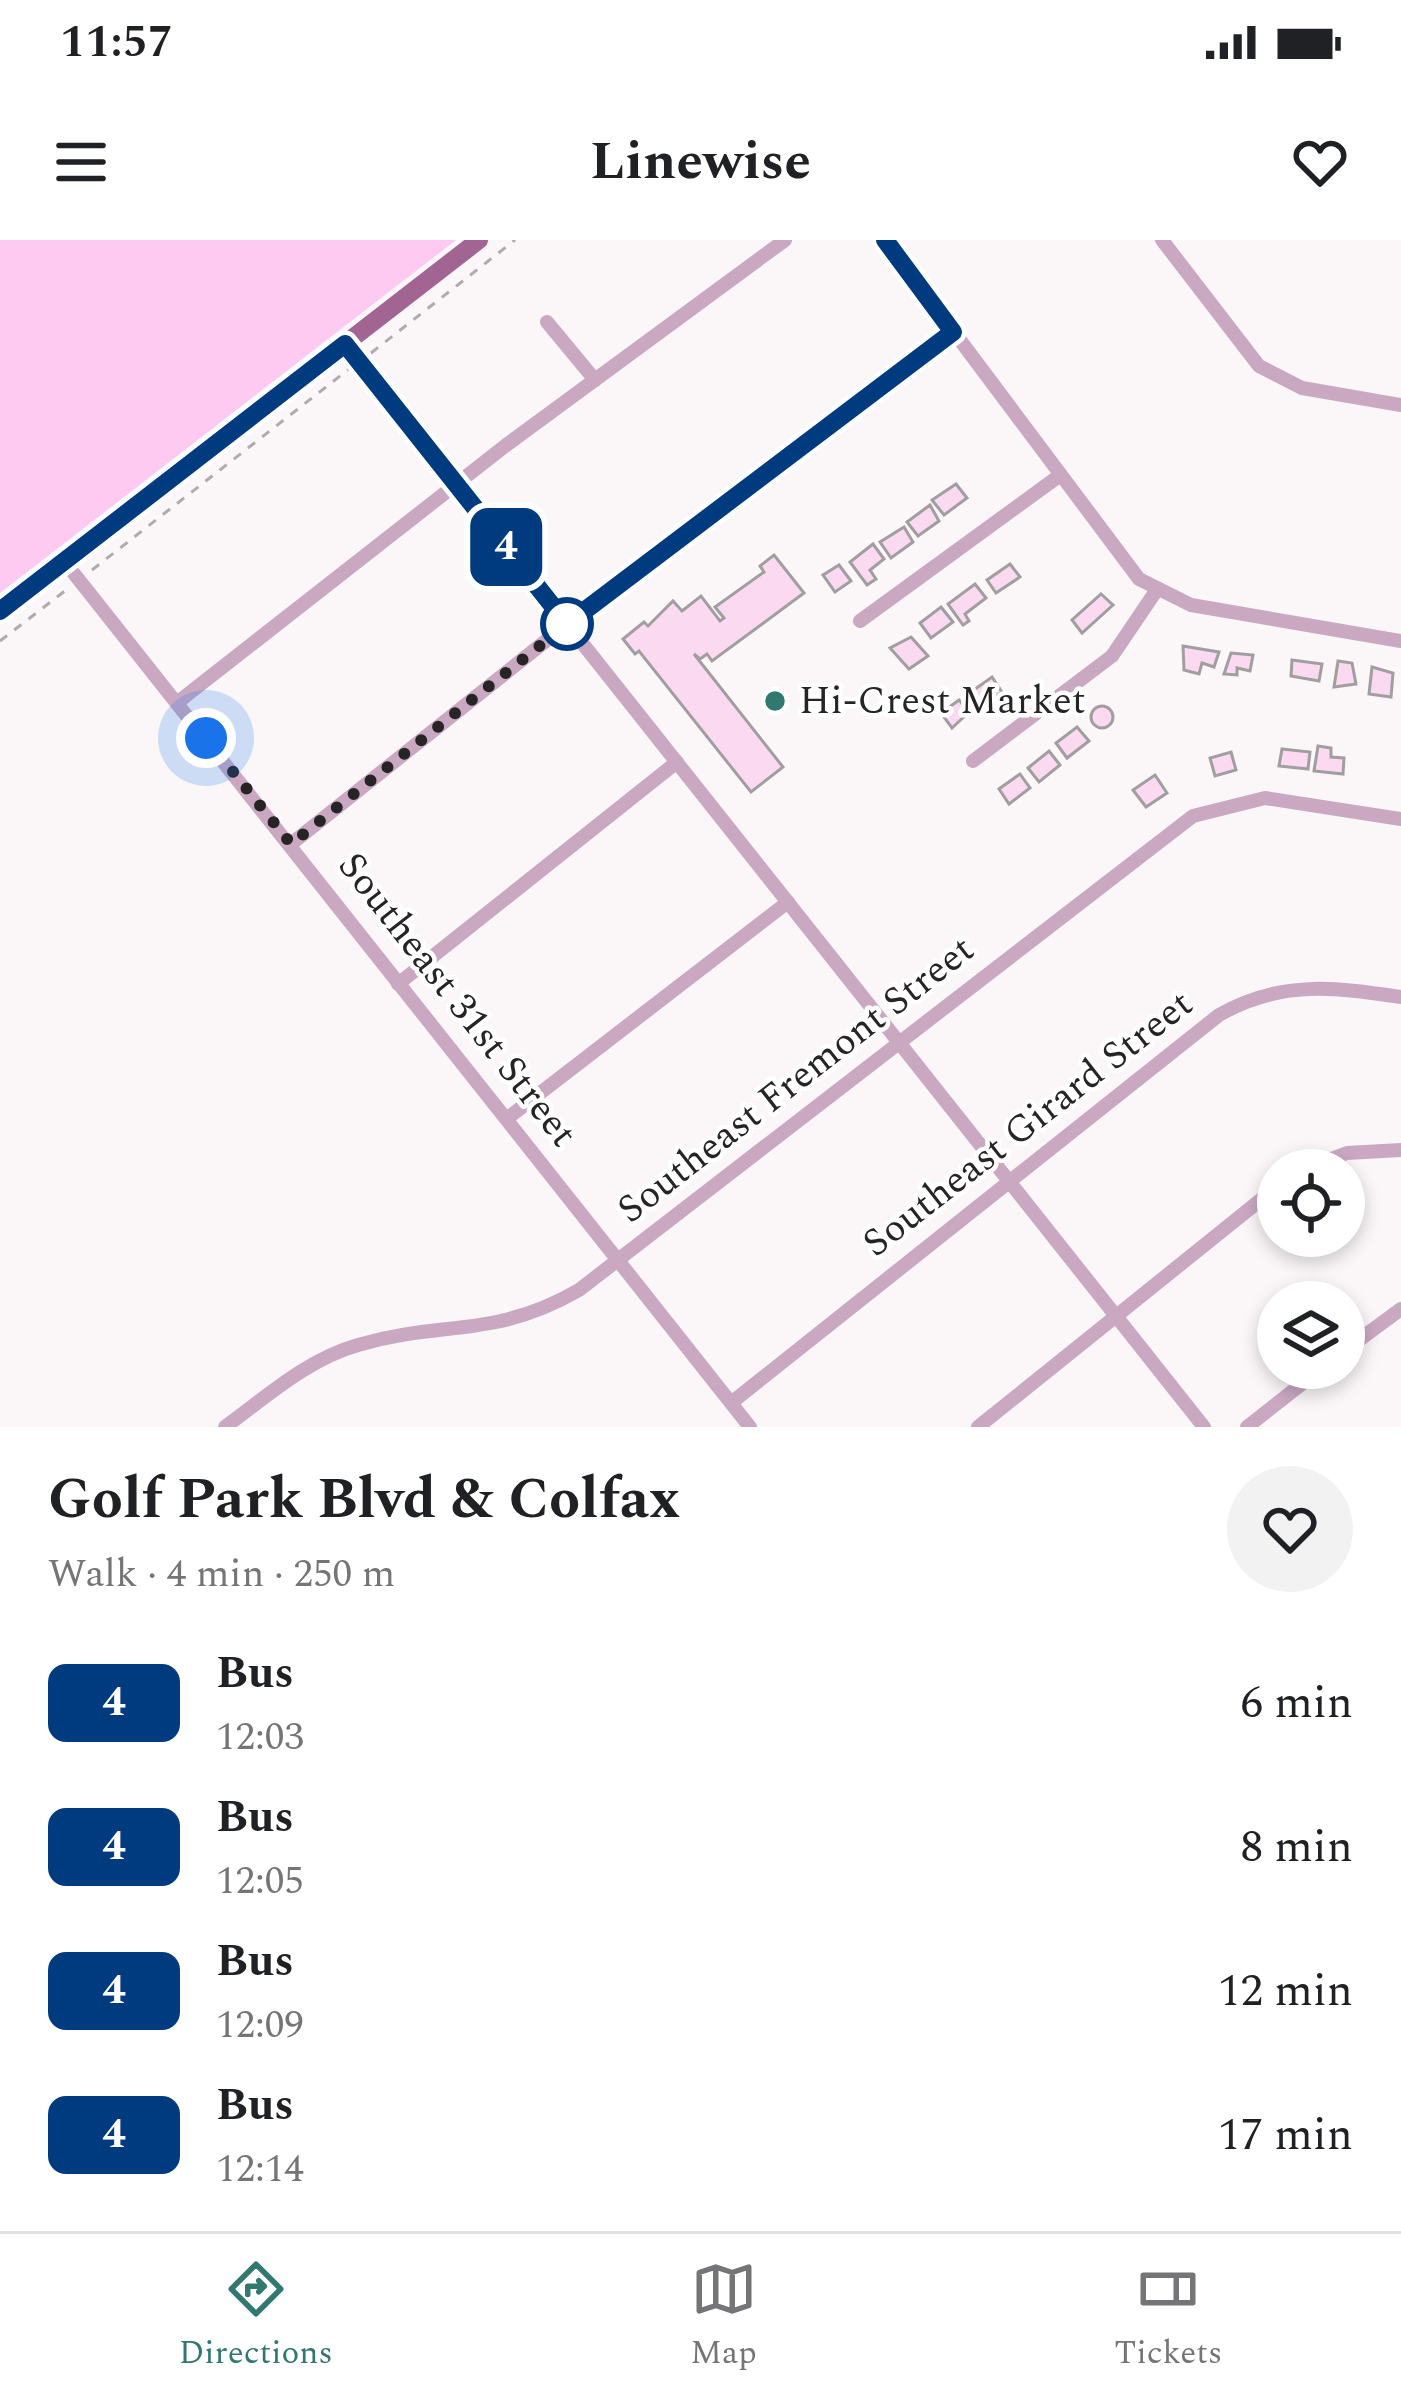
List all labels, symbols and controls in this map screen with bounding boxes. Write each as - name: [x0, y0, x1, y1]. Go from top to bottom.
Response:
- text: 11:57: [60, 8, 173, 77]
- text: Linewise: [590, 121, 811, 203]
- icon: menu: [48, 129, 114, 195]
- icon: heart: [1287, 129, 1353, 195]
- line badge: 4: [467, 508, 545, 586]
- text: 4: [494, 515, 518, 578]
- unlabelled marker: [542, 599, 592, 649]
- place label: Hi-Crest Market: [799, 672, 1086, 731]
- marker: Hi-Crest Market: [762, 688, 788, 714]
- your location: [176, 708, 236, 768]
- street label: Southeast 31st Street: [323, 840, 591, 1160]
- street label: Southeast Fremont Street: [605, 921, 987, 1239]
- street label: Southeast Girard Street: [850, 976, 1206, 1272]
- map controls: [1257, 1149, 1365, 1389]
- button: locate: [1257, 1149, 1365, 1257]
- button: layers: [1257, 1281, 1365, 1389]
- text: Golf Park Blvd & Colfax: [48, 1457, 680, 1543]
- button: heart: [1227, 1466, 1353, 1592]
- text: Walk · 4 min · 250 m: [48, 1545, 395, 1604]
- text: Bus: [216, 1639, 294, 1708]
- text: 6 min: [1240, 1669, 1353, 1738]
- text: 4: [102, 1671, 126, 1734]
- text: 12:03: [216, 1708, 304, 1767]
- text: Bus: [216, 1783, 294, 1852]
- text: 8 min: [1240, 1813, 1353, 1882]
- text: 4: [102, 1815, 126, 1878]
- text: 12:05: [216, 1852, 304, 1911]
- text: Bus: [216, 1927, 294, 1996]
- text: 12 min: [1218, 1957, 1353, 2026]
- text: 4: [102, 1959, 126, 2022]
- text: 12:09: [216, 1996, 304, 2055]
- text: Bus: [216, 2071, 294, 2140]
- text: 17 min: [1218, 2101, 1353, 2170]
- text: 4: [102, 2103, 126, 2166]
- text: 12:14: [216, 2140, 304, 2199]
- tab: Directions: [179, 2256, 333, 2378]
- tab: Map: [690, 2256, 757, 2378]
- tab: Tickets: [1114, 2256, 1222, 2378]

